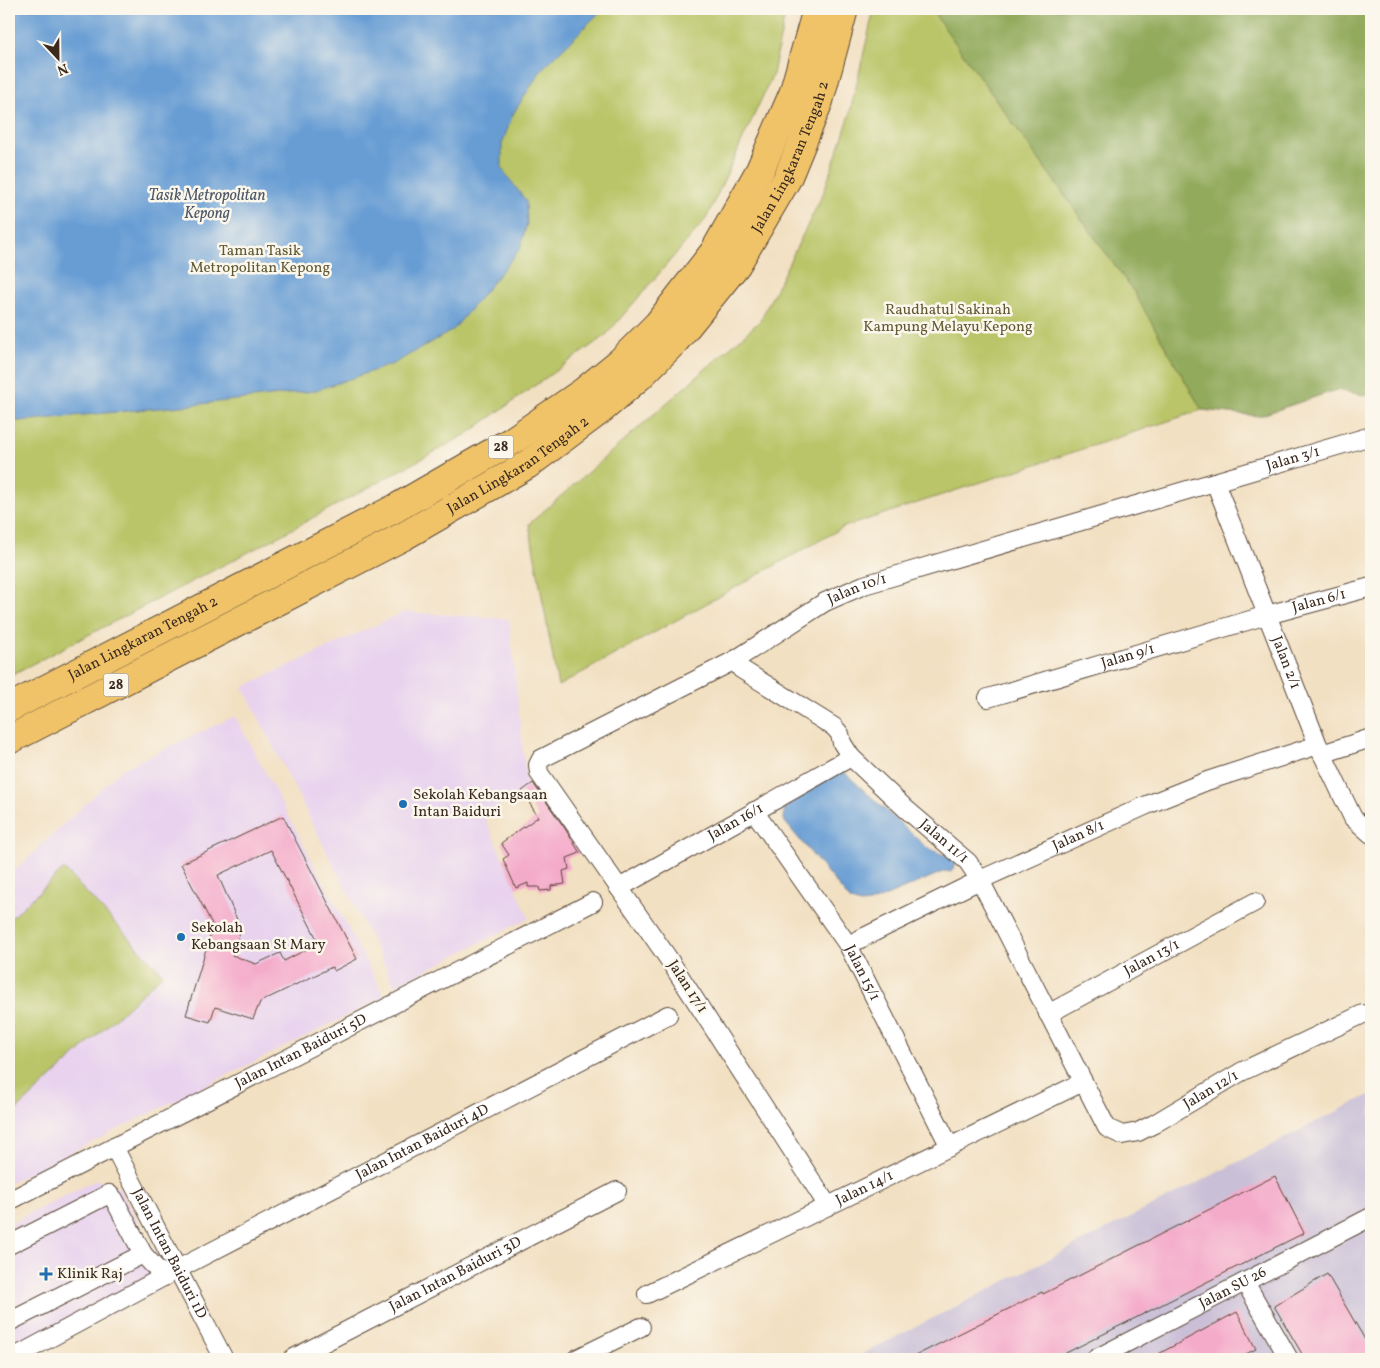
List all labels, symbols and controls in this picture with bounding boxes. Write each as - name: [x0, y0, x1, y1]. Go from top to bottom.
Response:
- north arrow: [32, 32, 82, 82]
- text: N: [54, 58, 71, 79]
- street label: Jalan Lingkaran Tengah 2: [747, 79, 834, 237]
- water label: Tasik Metropolitan Kepong: [148, 185, 266, 225]
- park label: Taman Tasik Metropolitan Kepong: [190, 241, 330, 279]
- park label: Raudhatul Sakinah Kampung Melayu Kepong: [863, 300, 1033, 338]
- street label: Jalan Lingkaran Tengah 2: [443, 411, 594, 519]
- road number: 28: [488, 436, 514, 458]
- street label: Jalan 3/1: [1264, 441, 1322, 477]
- street label: Jalan 10/1: [824, 568, 889, 610]
- street label: Jalan 6/1: [1290, 584, 1348, 618]
- street label: Jalan Lingkaran Tengah 2: [65, 591, 222, 686]
- street label: Jalan 2/1: [1266, 633, 1306, 692]
- street label: Jalan 9/1: [1099, 638, 1157, 674]
- road number: 28: [104, 674, 128, 696]
- place label: Sekolah Kebangsaan Intan Baiduri: [413, 785, 547, 823]
- marker: Sekolah Kebangsaan Intan Baiduri: [397, 798, 409, 810]
- street label: Jalan 16/1: [704, 798, 767, 846]
- street label: Jalan 11/1: [915, 814, 973, 868]
- street label: Jalan 8/1: [1049, 815, 1108, 857]
- place label: Sekolah Kebangsaan St Mary: [191, 918, 326, 956]
- marker: Sekolah Kebangsaan St Mary: [175, 931, 187, 943]
- street label: Jalan 13/1: [1120, 934, 1184, 982]
- street label: Jalan 15/1: [839, 941, 885, 1005]
- street label: Jalan 17/1: [662, 956, 712, 1018]
- street label: Jalan Intan Baiduri 5D: [231, 1009, 371, 1094]
- street label: Jalan 12/1: [1179, 1065, 1243, 1115]
- street label: Jalan Intan Baiduri 4D: [352, 1099, 493, 1186]
- street label: Jalan 14/1: [832, 1165, 897, 1211]
- street label: Jalan Intan Baiduri 1D: [127, 1185, 212, 1322]
- street label: Jalan Intan Baiduri 3D: [386, 1232, 525, 1317]
- street label: Jalan SU 26: [1195, 1262, 1270, 1314]
- place label: Klinik Raj: [57, 1264, 123, 1285]
- marker: Klinik Raj: [39, 1267, 53, 1281]

